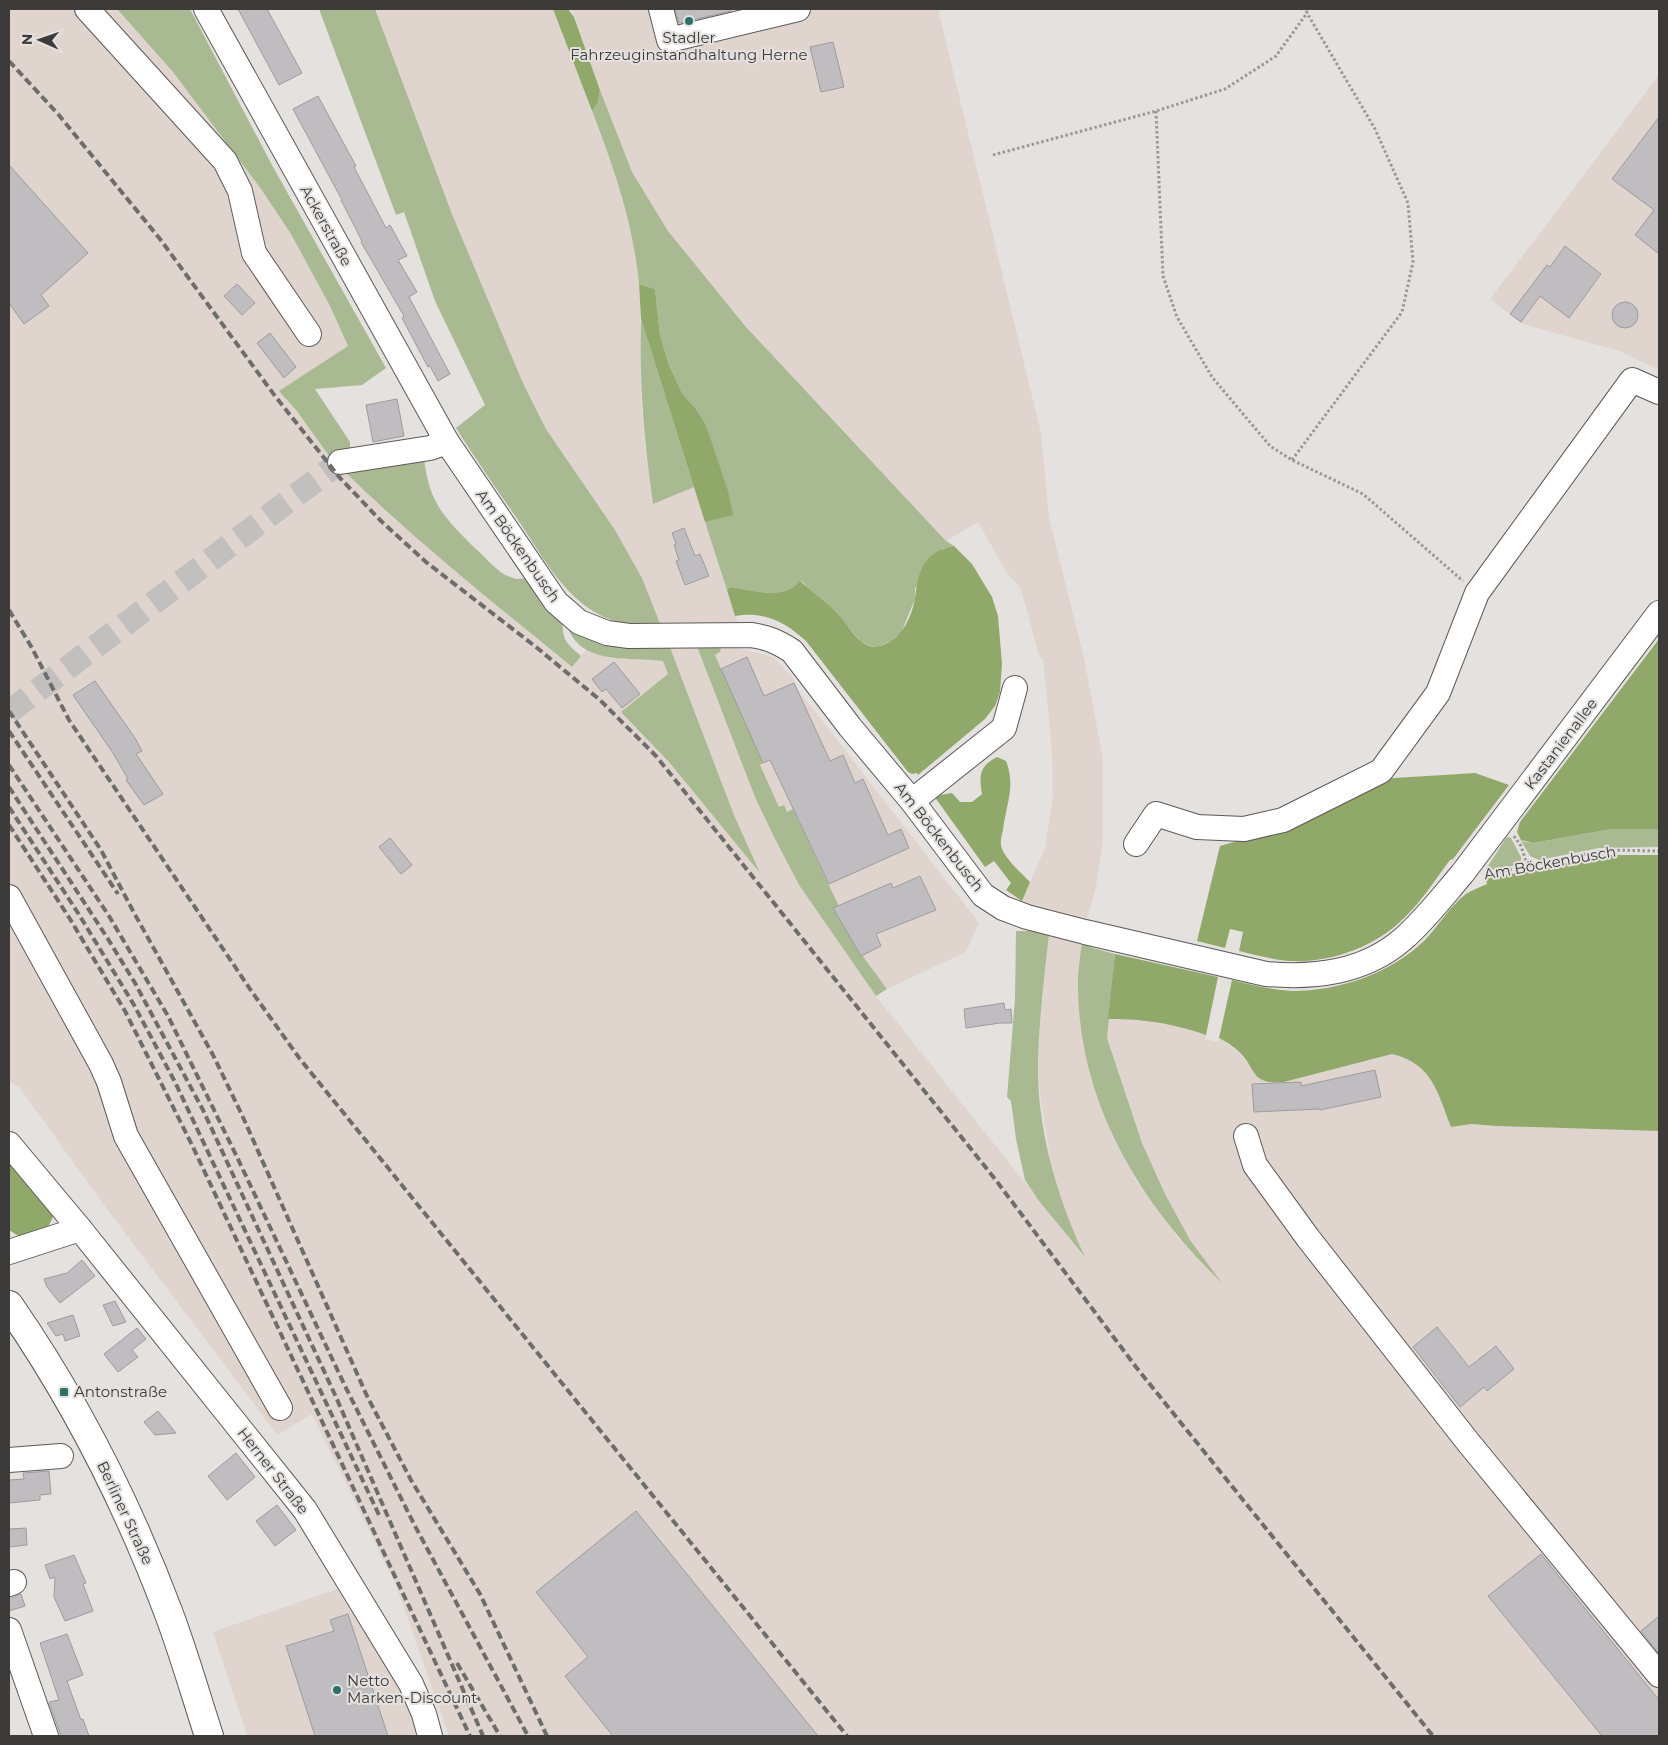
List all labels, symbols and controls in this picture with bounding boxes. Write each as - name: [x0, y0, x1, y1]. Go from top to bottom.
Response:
- north arrow: [15, 15, 65, 65]
- marker: Stadler Fahrzeuginstandhaltung Herne: [683, 15, 695, 27]
- place label: Stadler Fahrzeuginstandhaltung Herne: [570, 28, 808, 64]
- text: N: [18, 34, 36, 46]
- street label: Ackerstraße: [296, 182, 356, 269]
- street label: Am Böckenbusch: [472, 486, 564, 606]
- street label: Kastanienallee: [1520, 694, 1601, 793]
- street label: Am Böckenbusch: [891, 778, 988, 895]
- street label: Am Böckenbusch: [1483, 842, 1617, 883]
- place label: Antonstraße: [74, 1382, 167, 1401]
- marker: Antonstraße: [58, 1386, 70, 1398]
- street label: Herner Straße: [234, 1423, 313, 1518]
- street label: Berliner Straße: [93, 1458, 158, 1568]
- place label: Netto Marken-Discount: [347, 1671, 477, 1707]
- marker: Netto Marken-Discount: [331, 1684, 343, 1696]

